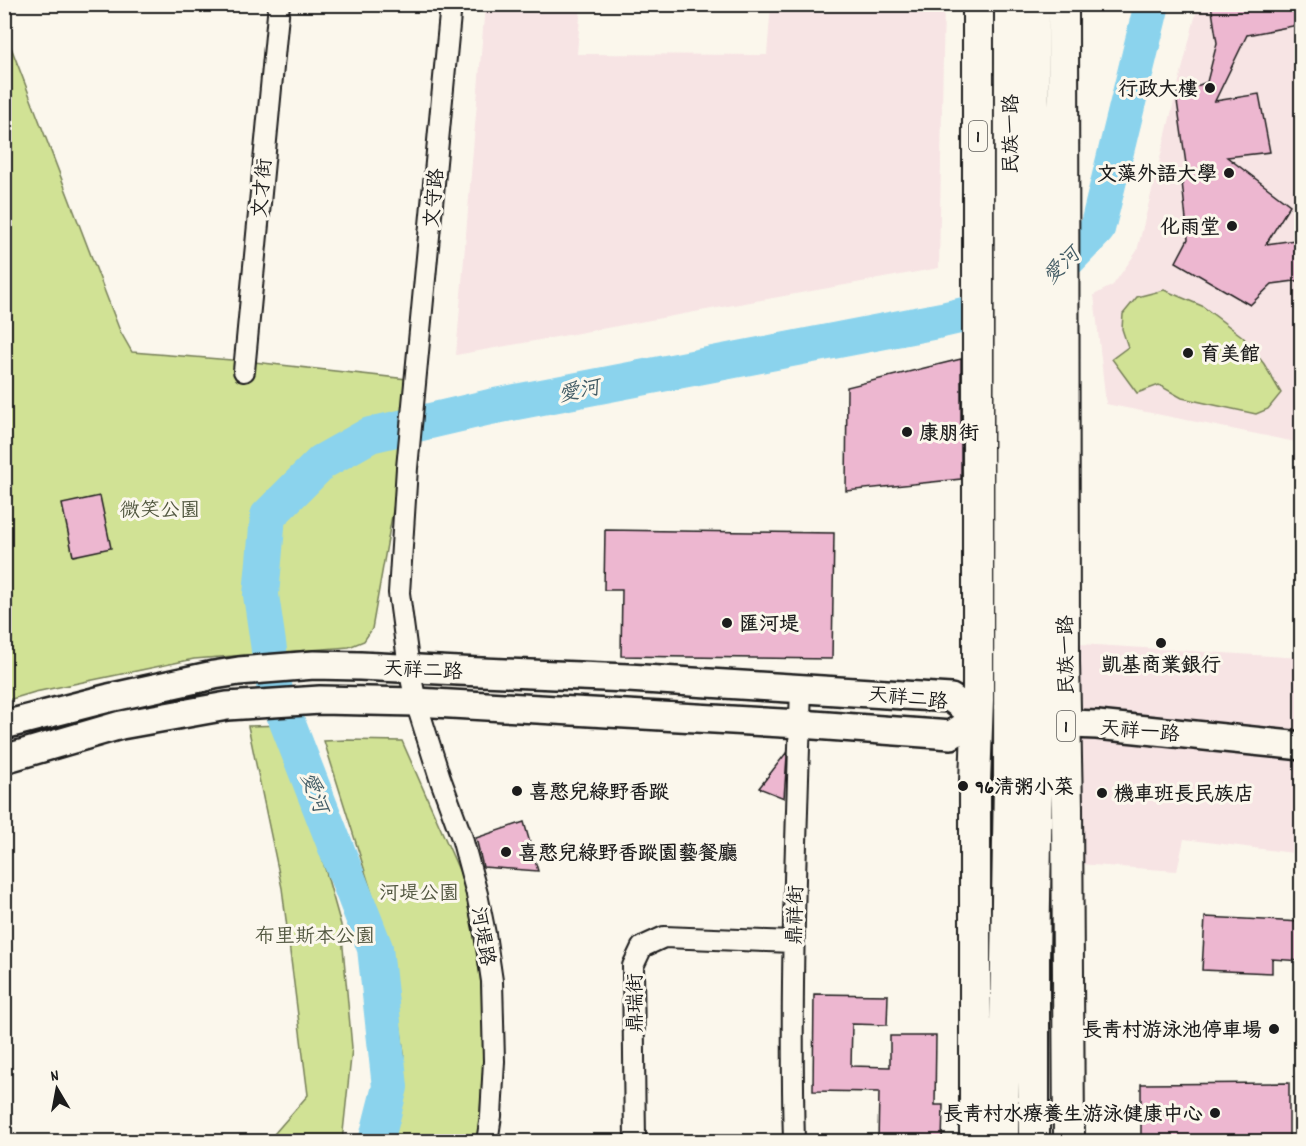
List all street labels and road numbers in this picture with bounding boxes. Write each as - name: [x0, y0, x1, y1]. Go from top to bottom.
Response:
- street label: 民族一路: [999, 93, 1027, 174]
- road number: 1: [969, 121, 987, 151]
- street label: 文才街: [247, 157, 281, 219]
- street label: 文守路: [419, 166, 453, 229]
- street label: 民族一路: [1053, 614, 1083, 695]
- street label: 天祥二路: [382, 656, 465, 688]
- street label: 天祥二路: [866, 682, 950, 718]
- road number: 1: [1057, 711, 1075, 741]
- street label: 天祥一路: [1099, 716, 1182, 751]
- street label: 鼎祥街: [782, 885, 812, 946]
- street label: 河堤路: [462, 905, 500, 969]
- street label: 鼎瑞街: [623, 973, 651, 1033]

